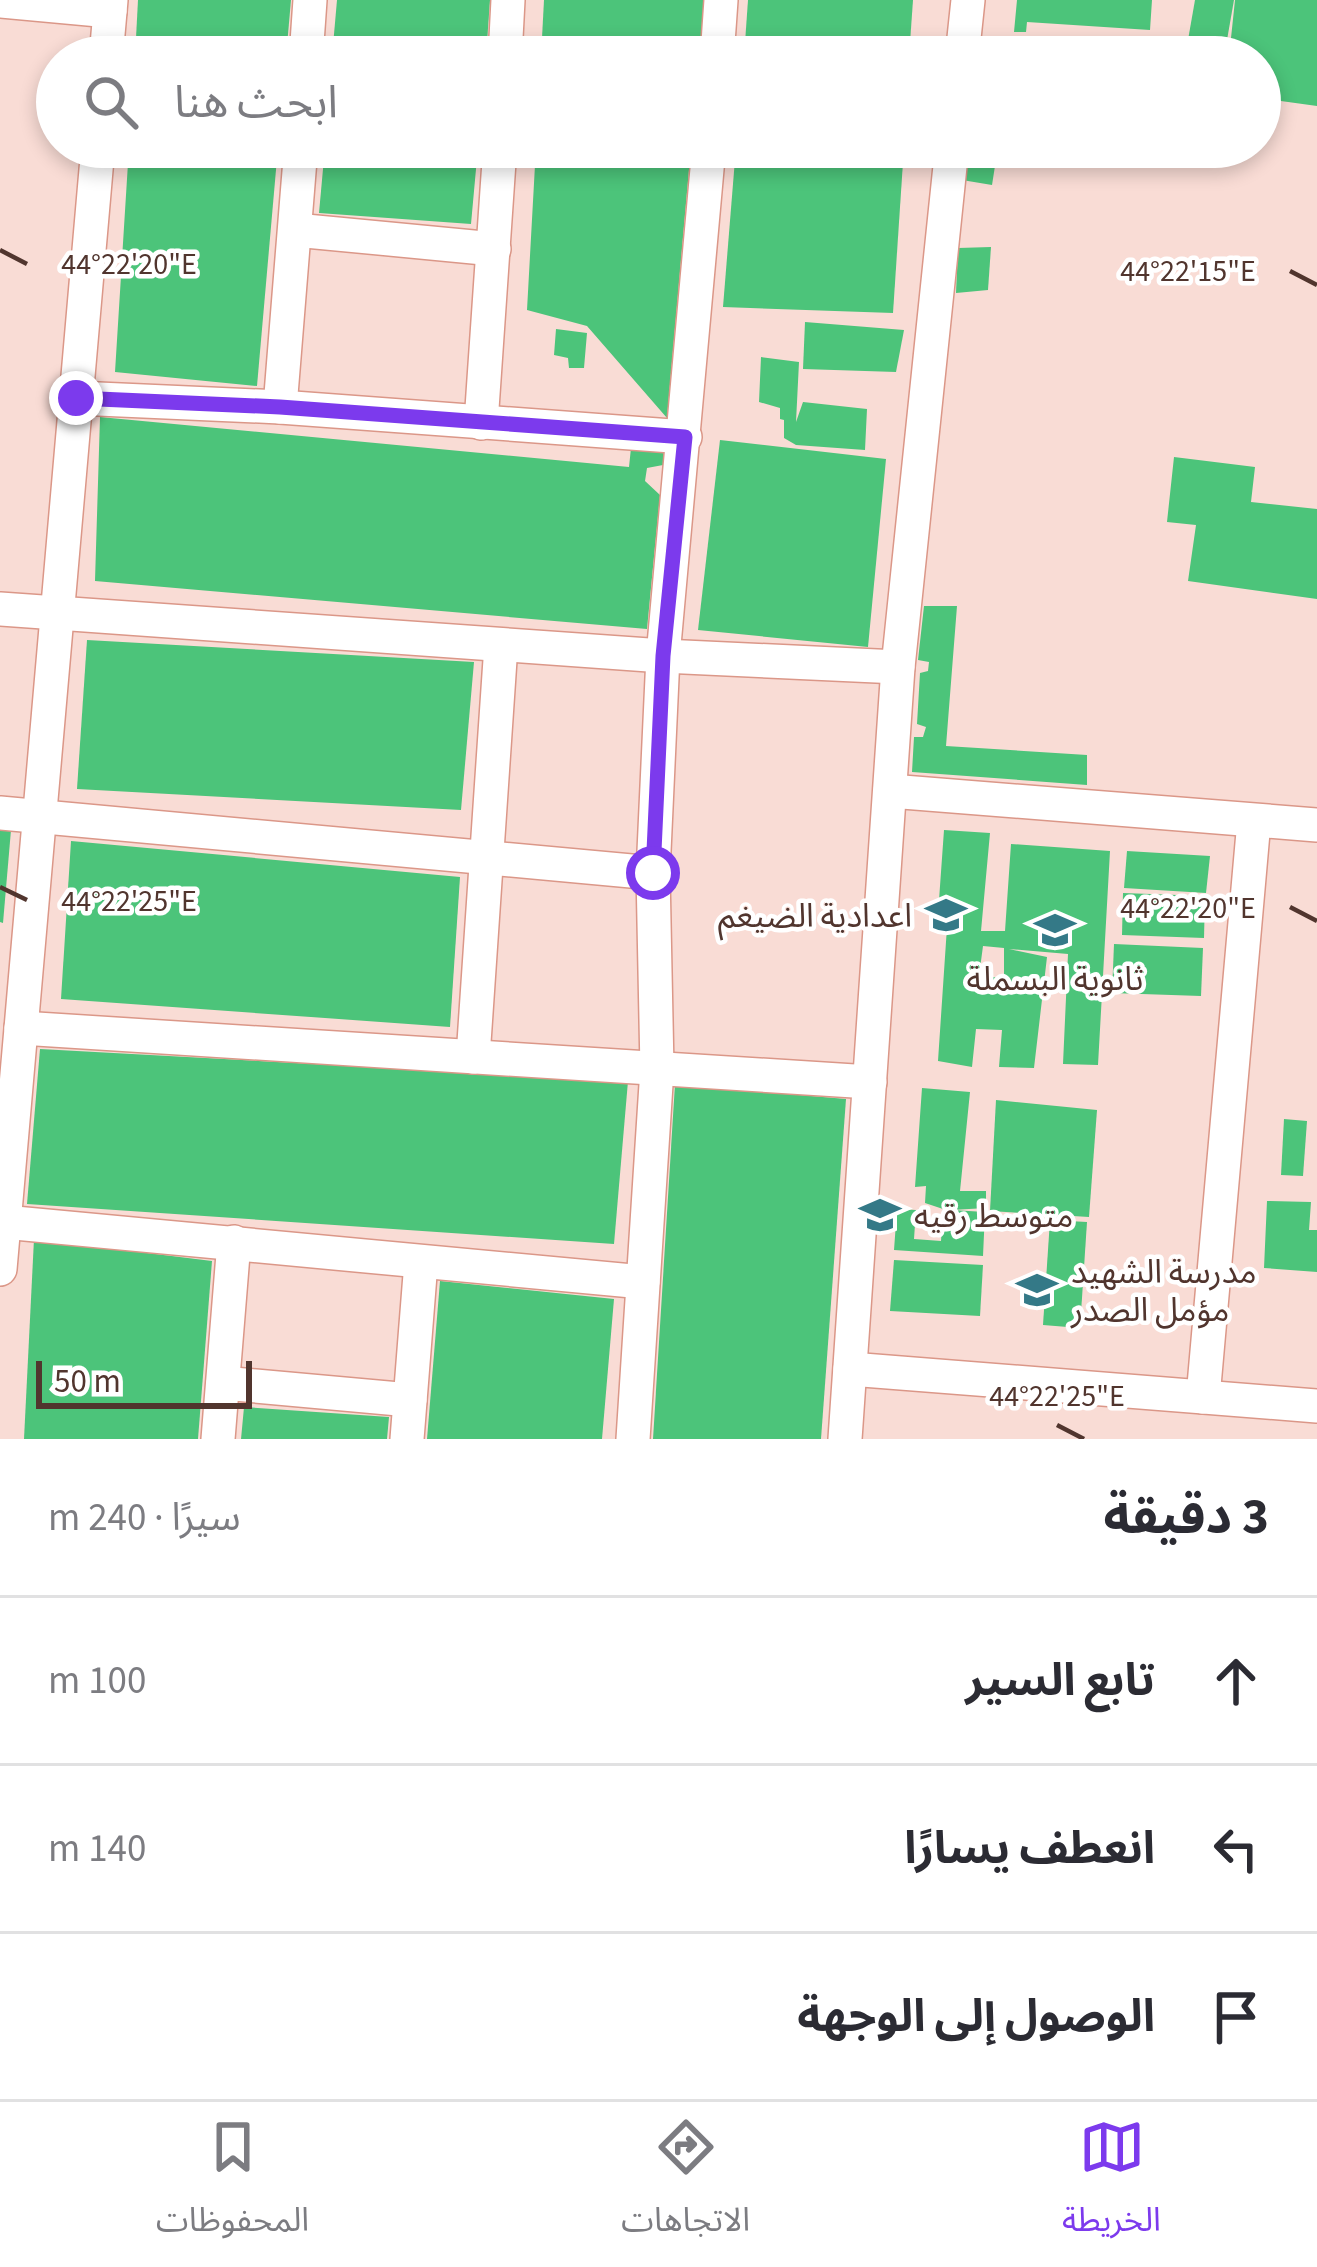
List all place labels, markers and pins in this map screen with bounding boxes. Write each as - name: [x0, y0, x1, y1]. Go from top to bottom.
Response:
- school or university icon: اعدادية الضيغم: [923, 892, 969, 938]
- place label: اعدادية الضيغم: [718, 893, 912, 941]
- school or university icon: ثانوية البسملة: [1032, 907, 1078, 953]
- place label: ثانوية البسملة: [966, 956, 1144, 1003]
- school or university icon: متوسط رقيه: [857, 1192, 903, 1238]
- place label: متوسط رقيه: [914, 1193, 1073, 1240]
- place label: مدرسة الشهيد مؤمل الصدر: [1070, 1249, 1257, 1334]
- school or university icon: مدرسة الشهيد مؤمل الصدر: [1014, 1267, 1060, 1313]

